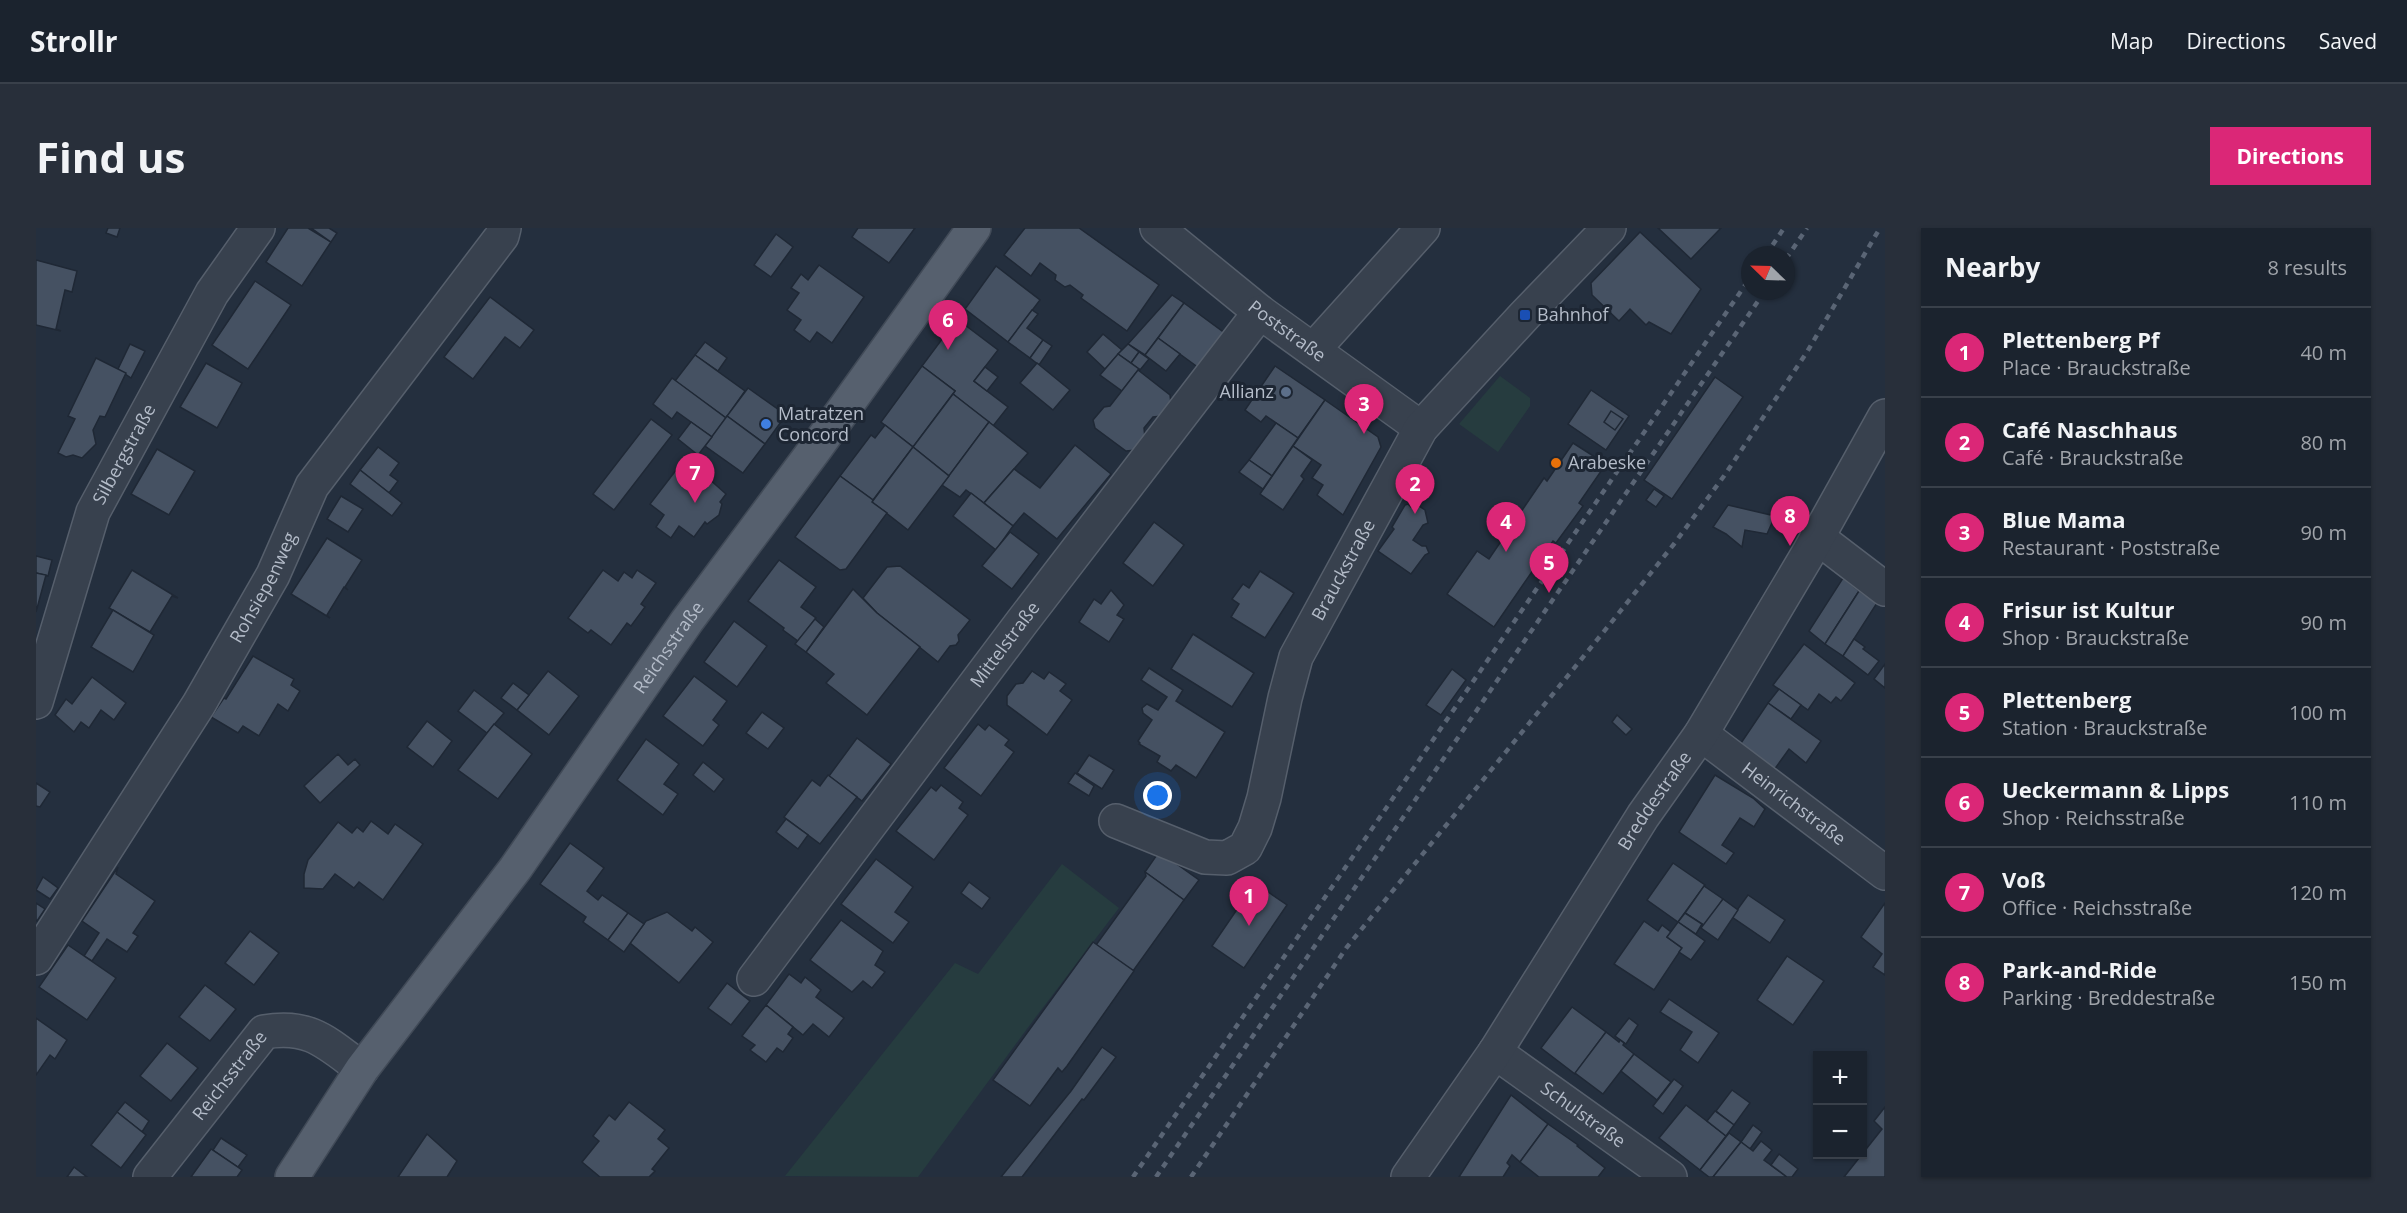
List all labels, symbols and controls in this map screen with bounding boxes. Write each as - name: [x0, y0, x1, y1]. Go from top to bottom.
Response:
- text: Strollr: [30, 22, 117, 60]
- text: Map: [2110, 27, 2153, 55]
- text: Directions: [2186, 27, 2286, 55]
- text: Saved: [2319, 27, 2377, 55]
- button: Directions: [2210, 127, 2371, 185]
- text: Find us: [36, 128, 185, 185]
- north arrow: [1741, 246, 1795, 300]
- text: Nearby: [1945, 249, 2040, 285]
- text: 8 results: [2267, 254, 2347, 281]
- street label: Poststraße: [1244, 294, 1331, 367]
- pin: 6: [928, 300, 968, 350]
- place label: Bahnhof: [1537, 302, 1610, 326]
- marker: Bahnhof: [1518, 308, 1532, 322]
- text: Plettenberg Pf: [2002, 324, 2159, 354]
- text: 1: [1959, 339, 1970, 366]
- text: 40 m: [2300, 339, 2347, 366]
- text: Place · Brauckstraße: [2002, 354, 2191, 381]
- place label: Allianz: [1220, 379, 1274, 403]
- pin: 3: [1344, 384, 1384, 434]
- marker: Allianz: [1279, 385, 1293, 399]
- street label: Silbergstraße: [86, 399, 160, 508]
- place label: Matratzen Concord: [778, 401, 864, 446]
- text: Café Naschhaus: [2002, 414, 2178, 444]
- marker: Matratzen Concord: [759, 417, 773, 431]
- text: 2: [1959, 429, 1970, 456]
- text: 80 m: [2300, 429, 2347, 456]
- text: Café · Brauckstraße: [2002, 444, 2184, 471]
- place label: Arabeske: [1568, 450, 1646, 474]
- pin: 7: [676, 454, 714, 503]
- marker: Arabeske: [1549, 456, 1563, 470]
- pin: 2: [1396, 464, 1434, 514]
- pin: 8: [1770, 496, 1810, 546]
- pin: 4: [1486, 502, 1526, 552]
- text: Blue Mama: [2002, 504, 2126, 534]
- street label: Brauckstraße: [1305, 515, 1380, 624]
- text: 3: [1959, 519, 1970, 546]
- text: 90 m: [2300, 519, 2347, 546]
- street label: Rohsiepenweg: [224, 528, 301, 647]
- text: Restaurant · Poststraße: [2002, 534, 2220, 561]
- pin: 5: [1530, 544, 1568, 593]
- text: Frisur ist Kultur: [2002, 594, 2175, 624]
- street label: Reichsstraße: [627, 596, 709, 698]
- street label: Mittelstraße: [964, 596, 1044, 692]
- text: 4: [1959, 609, 1970, 636]
- text: 90 m: [2300, 609, 2347, 636]
- text: Shop · Brauckstraße: [2002, 624, 2189, 651]
- text: Plettenberg: [2002, 684, 2131, 714]
- text: 5: [1959, 699, 1970, 726]
- text: 100 m: [2289, 699, 2347, 726]
- text: Station · Brauckstraße: [2002, 714, 2208, 741]
- street label: Breddestraße: [1612, 746, 1696, 854]
- street label: Heinrichstraße: [1737, 756, 1851, 850]
- text: Ueckermann & Lipps: [2002, 774, 2229, 804]
- your location: [1143, 781, 1172, 810]
- text: 6: [1959, 789, 1970, 816]
- text: 110 m: [2289, 789, 2347, 816]
- text: Shop · Reichsstraße: [2002, 804, 2185, 831]
- text: Voß: [2002, 864, 2046, 894]
- pin: 1: [1230, 876, 1268, 926]
- text: 7: [1959, 879, 1970, 906]
- text: 120 m: [2289, 879, 2347, 906]
- text: Office · Reichsstraße: [2002, 894, 2192, 921]
- text: Park-and-Ride: [2002, 954, 2157, 984]
- text: 8: [1959, 969, 1970, 996]
- text: 150 m: [2289, 969, 2347, 996]
- text: Parking · Breddestraße: [2002, 984, 2215, 1011]
- street label: Reichsstraße: [186, 1025, 272, 1125]
- map controls: [1813, 1051, 1867, 1159]
- button: +: [1813, 1051, 1867, 1105]
- street label: Schulstraße: [1536, 1075, 1631, 1152]
- button: −: [1813, 1105, 1867, 1159]

